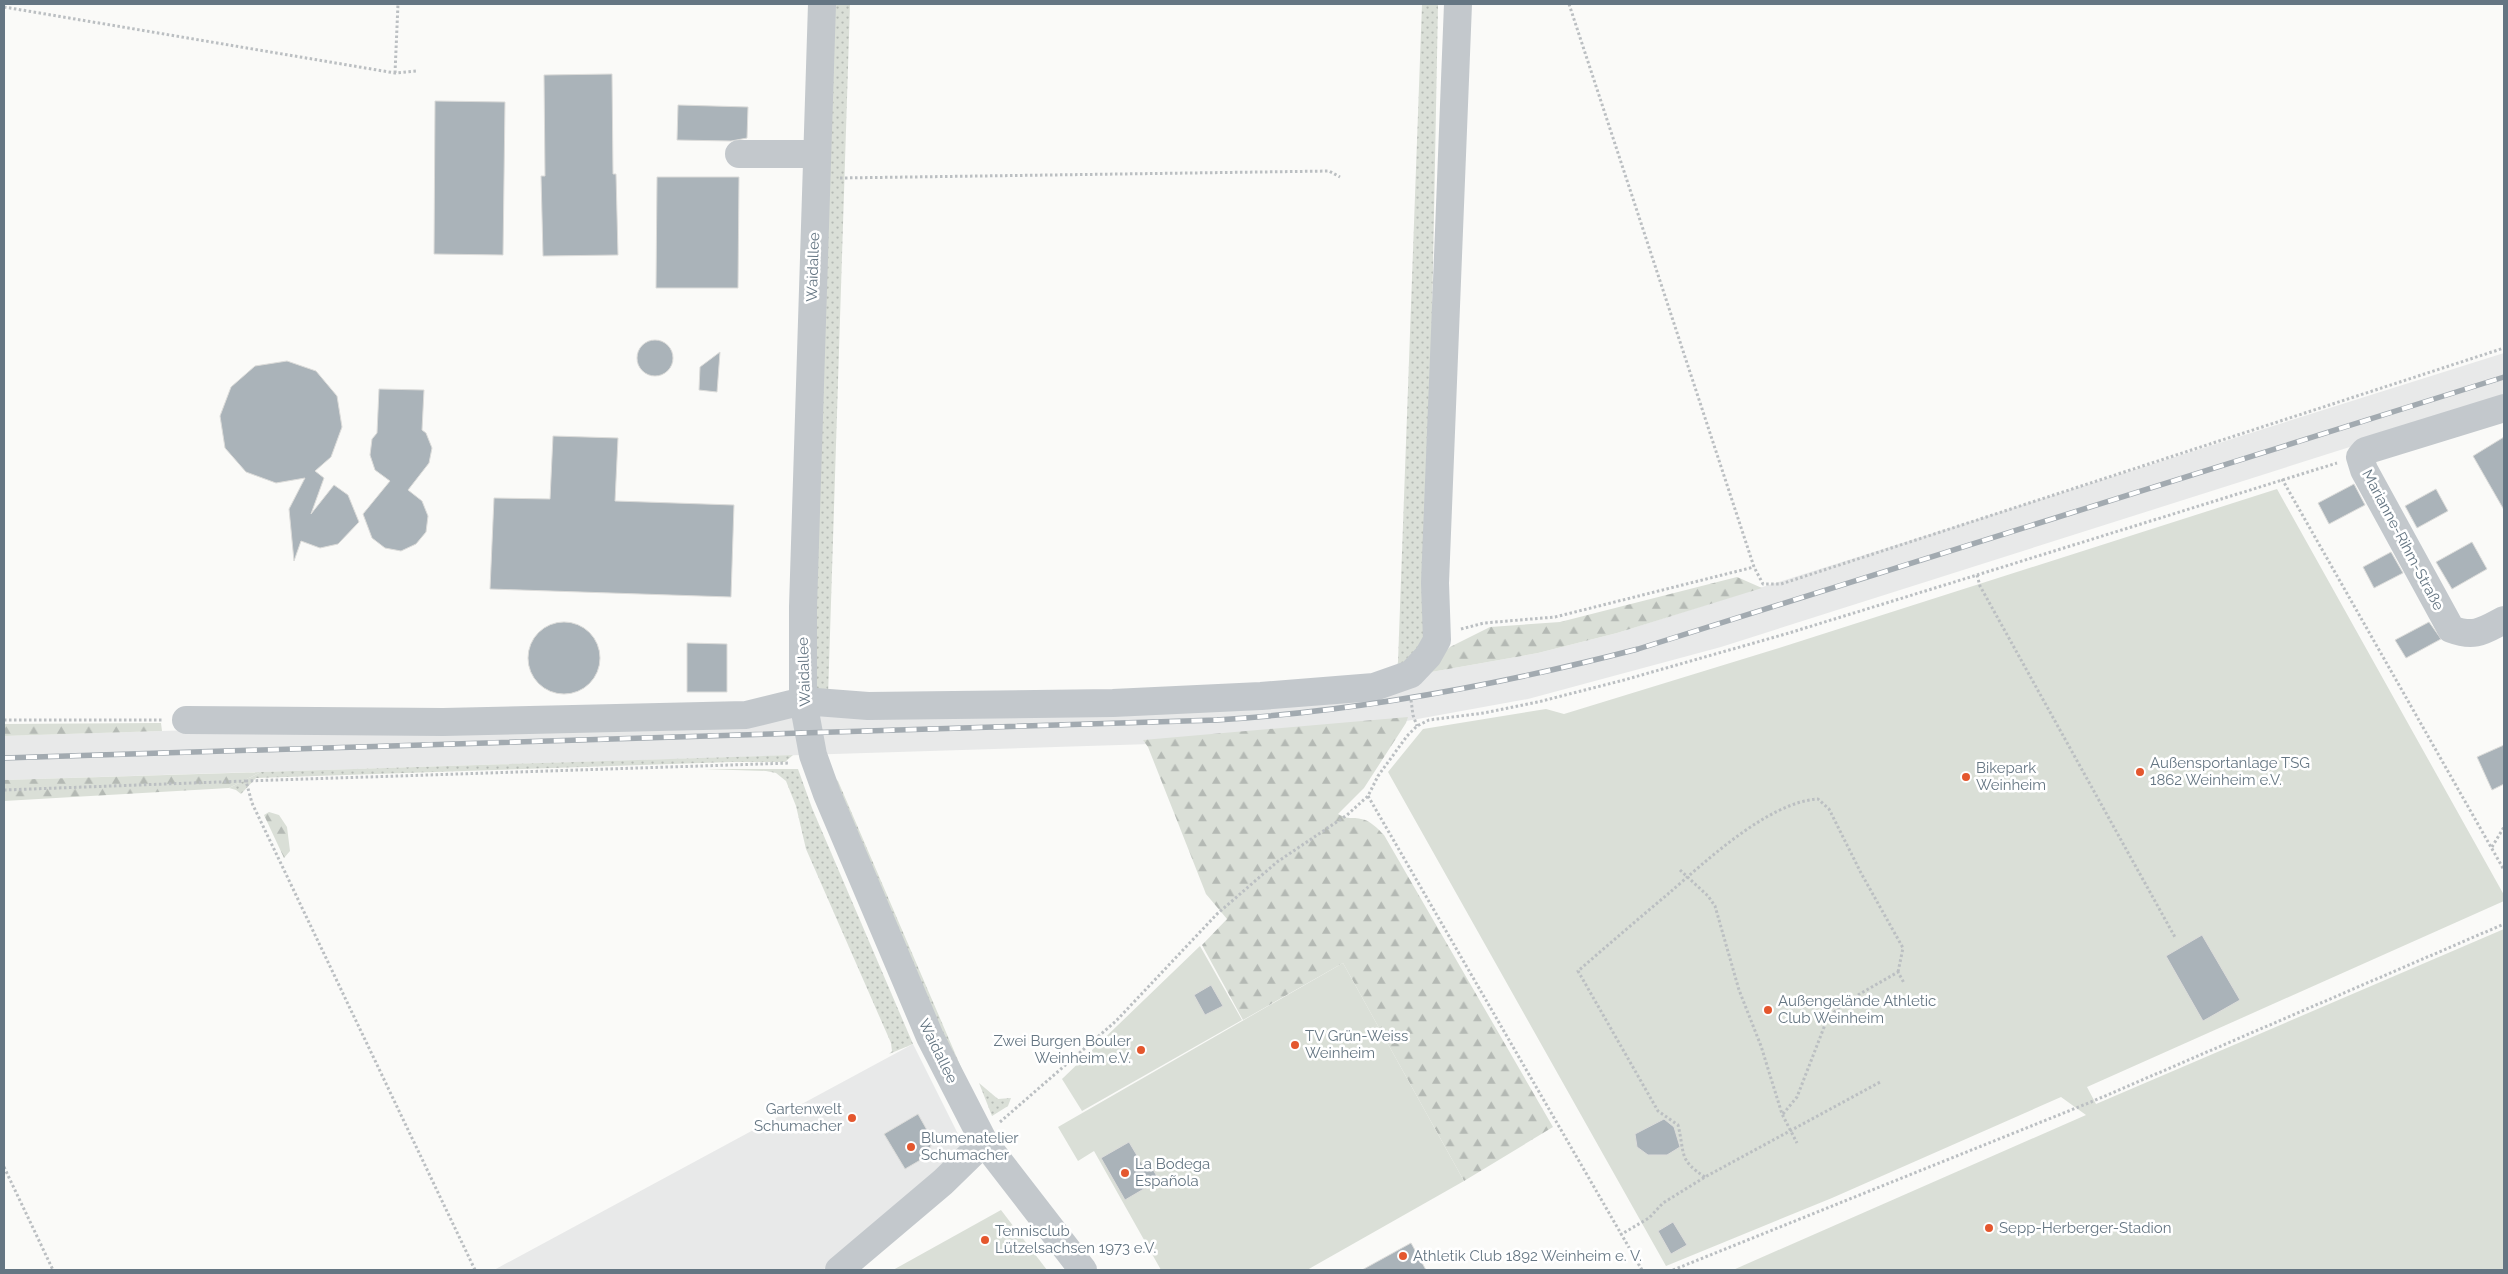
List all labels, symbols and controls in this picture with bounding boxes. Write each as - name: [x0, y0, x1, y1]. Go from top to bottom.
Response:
- street label: Waidallee: [803, 232, 823, 302]
- street label: Marianne-Rihm-Straße: [2358, 466, 2448, 614]
- street label: Waidallee: [794, 637, 814, 707]
- place label: Außensportanlage TSG 1862 Weinheim e.V.: [2150, 754, 2310, 789]
- place label: Bikepark Weinheim: [1976, 759, 2046, 794]
- marker: Außensportanlage TSG 1862 Weinheim e.V.: [2134, 766, 2146, 778]
- marker: Bikepark Weinheim: [1960, 771, 1972, 783]
- place label: Außengelände Athletic Club Weinheim: [1778, 992, 1936, 1027]
- marker: Außengelände Athletic Club Weinheim: [1762, 1004, 1774, 1016]
- street label: Waidallee: [915, 1016, 961, 1086]
- place label: TV Grün-Weiss Weinheim: [1305, 1027, 1408, 1062]
- place label: Zwei Burgen Bouler Weinheim e.V.: [993, 1032, 1132, 1067]
- marker: TV Grün-Weiss Weinheim: [1289, 1039, 1301, 1051]
- marker: Zwei Burgen Bouler Weinheim e.V.: [1135, 1044, 1147, 1056]
- place label: Gartenwelt Schumacher: [754, 1100, 843, 1135]
- marker: Gartenwelt Schumacher: [846, 1112, 858, 1124]
- place label: Blumenatelier Schumacher: [921, 1129, 1019, 1164]
- marker: Blumenatelier Schumacher: [905, 1141, 917, 1153]
- place label: La Bodega Española: [1135, 1155, 1210, 1190]
- marker: La Bodega Española: [1119, 1167, 1131, 1179]
- place label: Sepp-Herberger-Stadion: [1999, 1219, 2171, 1237]
- place label: Tennisclub Lützelsachsen 1973 e.V.: [995, 1222, 1156, 1257]
- marker: Sepp-Herberger-Stadion: [1983, 1222, 1995, 1234]
- marker: Tennisclub Lützelsachsen 1973 e.V.: [979, 1234, 991, 1246]
- place label: Athletik Club 1892 Weinheim e. V.: [1413, 1247, 1642, 1265]
- marker: Athletik Club 1892 Weinheim e. V.: [1397, 1250, 1409, 1262]

